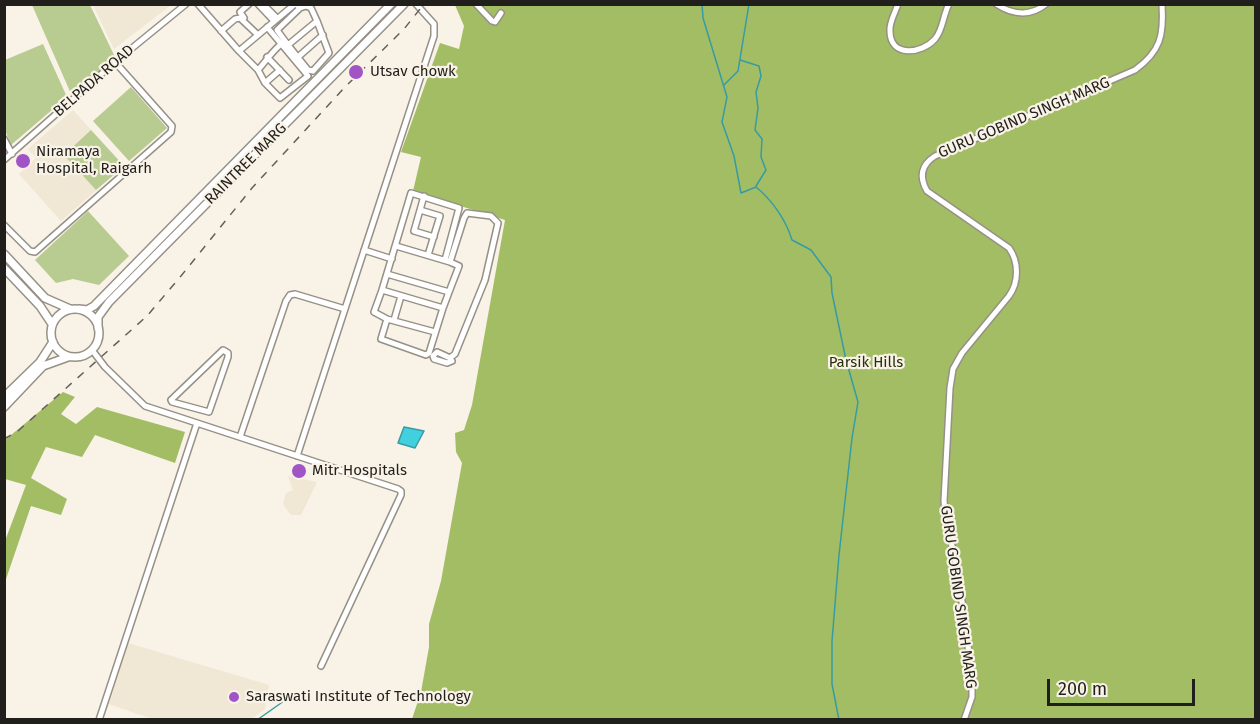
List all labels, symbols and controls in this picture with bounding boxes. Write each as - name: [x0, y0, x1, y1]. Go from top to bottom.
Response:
- street label: BELPADA ROAD: [50, 41, 138, 121]
- marker: Utsav Chowk: [347, 63, 365, 81]
- place label: Utsav Chowk: [370, 63, 456, 81]
- street label: GURU GOBIND SINGH MARG: [935, 74, 1113, 162]
- street label: RAINTREE MARG: [202, 120, 290, 208]
- place label: Niramaya Hospital, Raigarh: [36, 143, 152, 178]
- marker: Niramaya Hospital, Raigarh: [14, 152, 32, 170]
- park label: Parsik Hills: [829, 354, 903, 372]
- marker: Mitr Hospitals: [290, 462, 308, 480]
- place label: Mitr Hospitals: [312, 462, 407, 480]
- street label: GURU GOBIND SINGH MARG: [936, 504, 980, 690]
- scale bar: [1050, 667, 1198, 705]
- text: 200 m: [1058, 678, 1107, 700]
- place label: Saraswati Institute of Technology: [246, 688, 471, 706]
- marker: Saraswati Institute of Technology: [227, 690, 241, 704]

